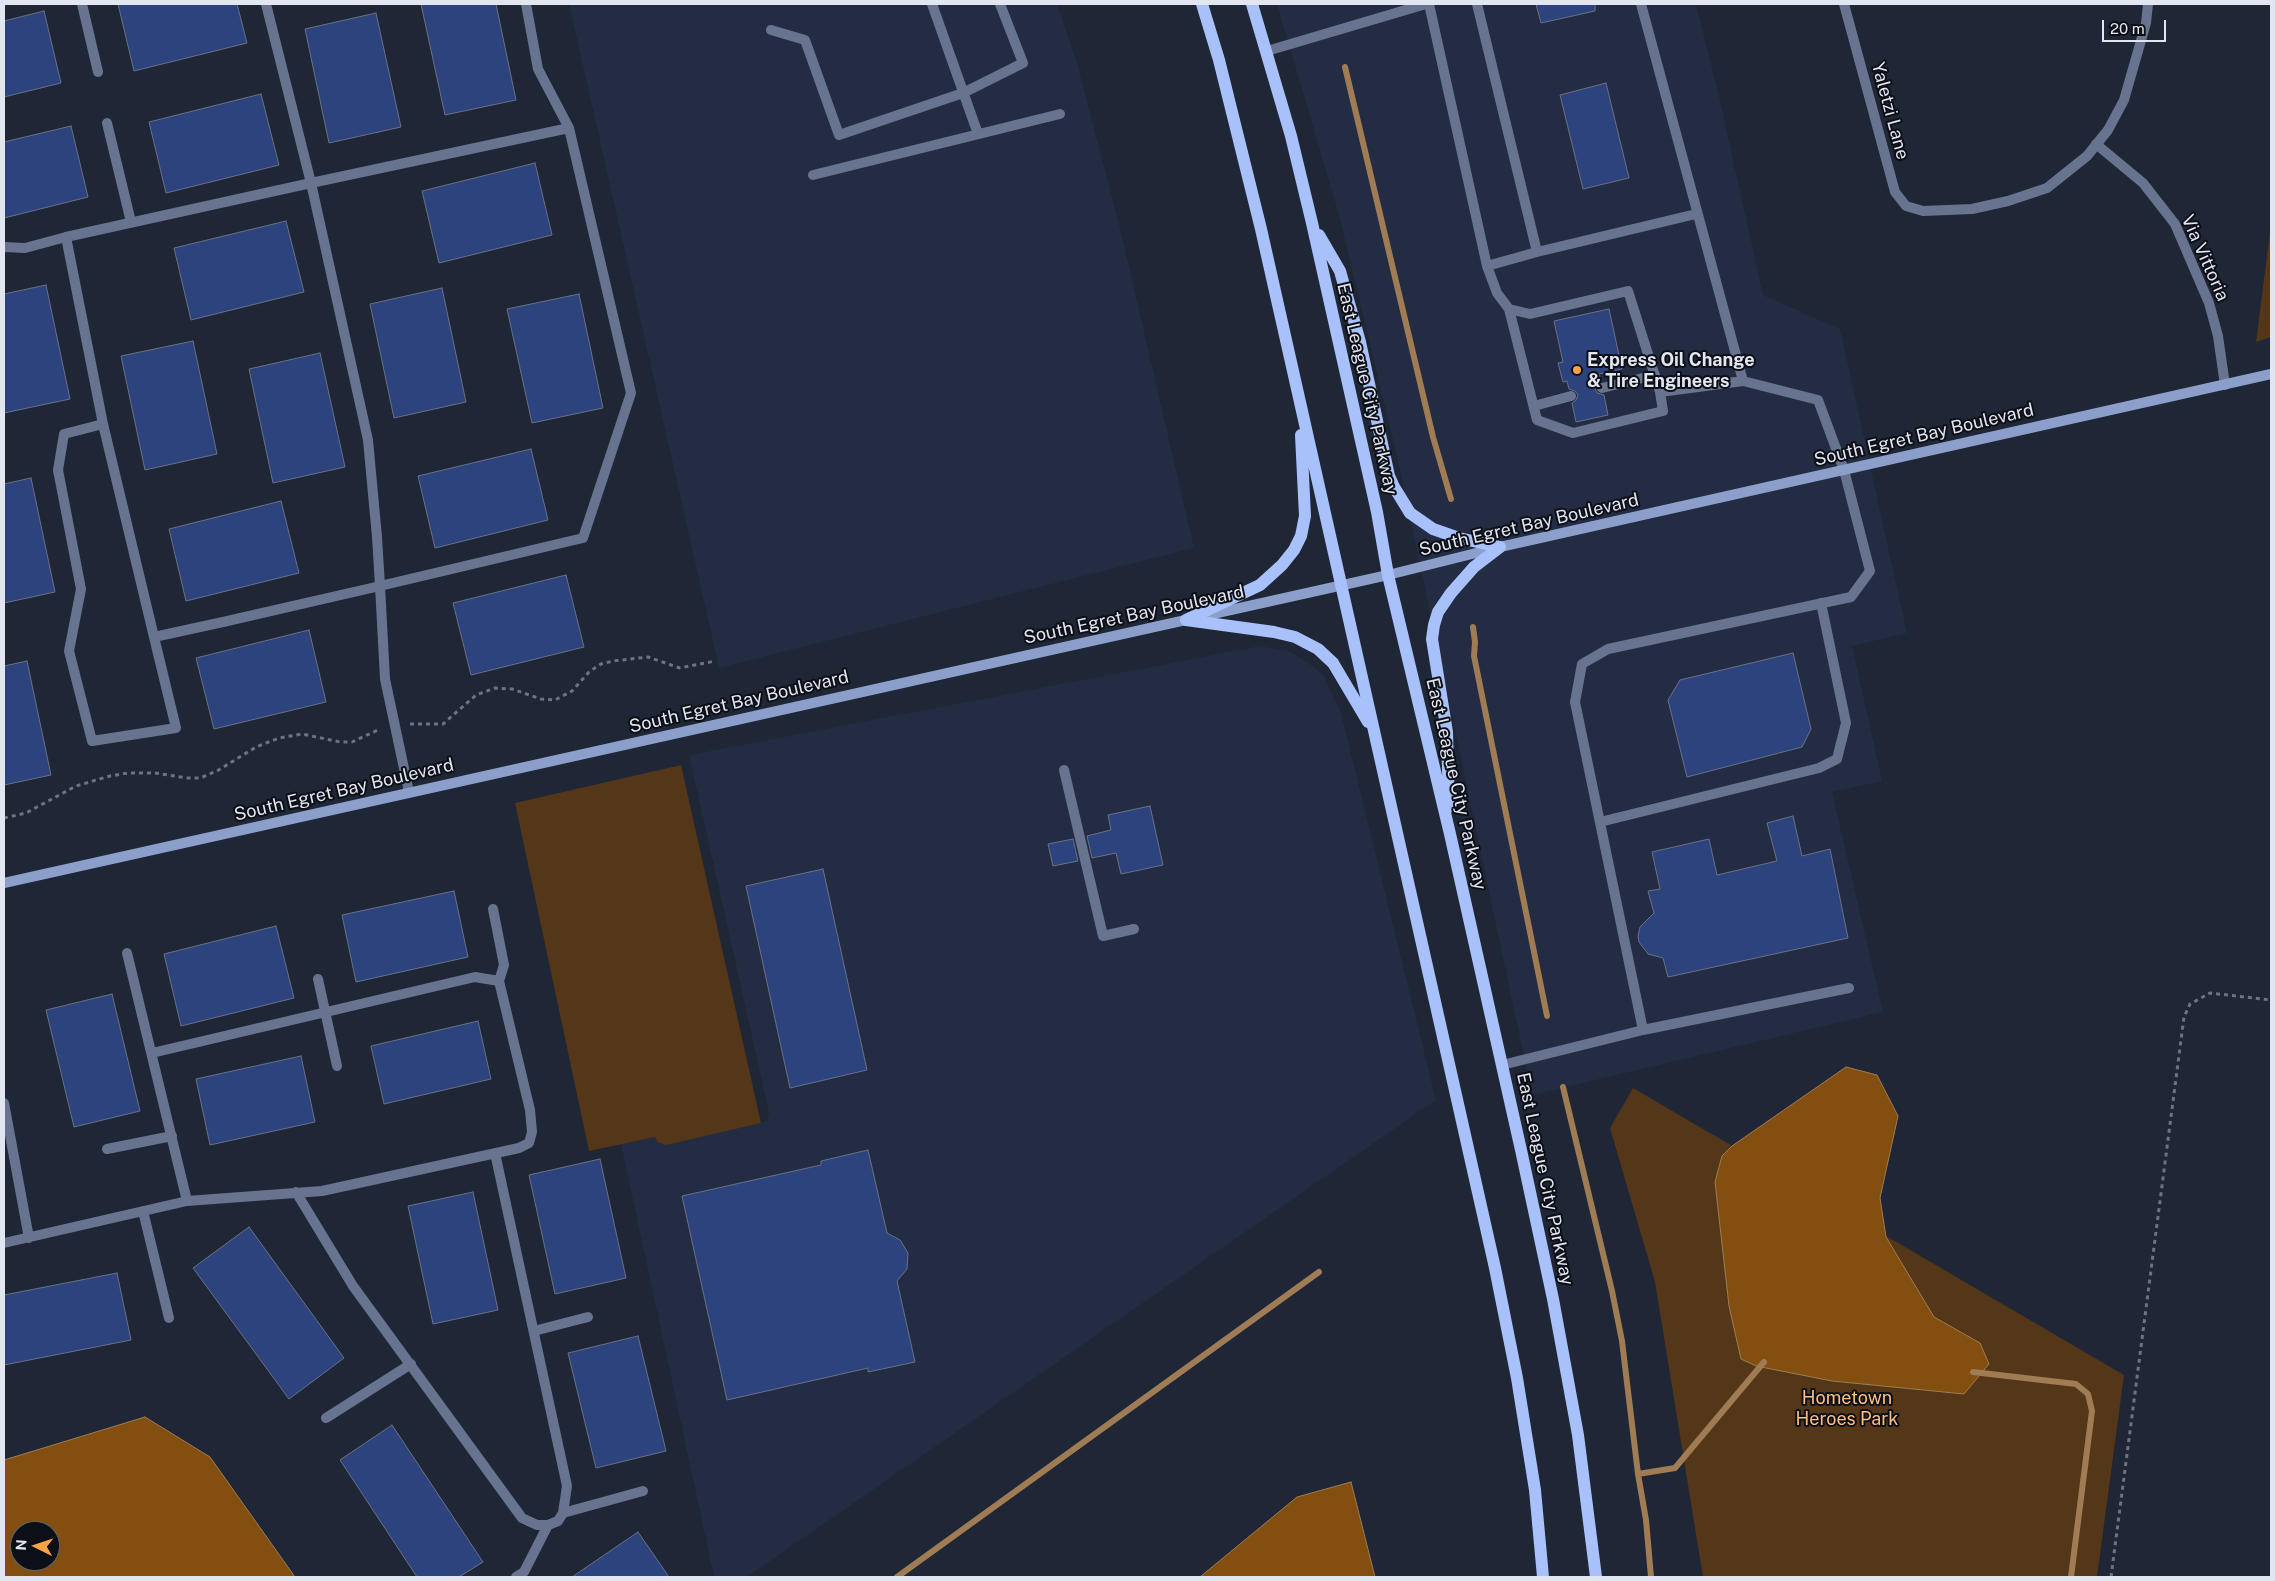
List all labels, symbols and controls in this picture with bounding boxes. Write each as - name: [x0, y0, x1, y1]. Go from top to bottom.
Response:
- scale bar: [2105, 10, 2169, 42]
- text: 20 m: [2110, 20, 2145, 37]
- street label: Yaletzi Lane: [1867, 60, 1913, 162]
- street label: Via Vittoria: [2176, 212, 2234, 304]
- street label: East League City Parkway: [1332, 281, 1402, 497]
- place label: Express Oil Change & Tire Engineers: [1587, 349, 1755, 392]
- marker: Express Oil Change & Tire Engineers: [1571, 364, 1583, 376]
- street label: South Egret Bay Boulevard: [1812, 399, 2036, 471]
- street label: South Egret Bay Boulevard: [1417, 489, 1641, 561]
- street label: South Egret Bay Boulevard: [1022, 581, 1246, 649]
- street label: South Egret Bay Boulevard: [627, 666, 851, 738]
- street label: East League City Parkway: [1421, 676, 1491, 892]
- street label: South Egret Bay Boulevard: [232, 754, 456, 826]
- street label: East League City Parkway: [1512, 1071, 1578, 1287]
- park label: Hometown Heroes Park: [1796, 1387, 1898, 1430]
- north arrow: [10, 1521, 60, 1571]
- text: N: [13, 1539, 29, 1551]

